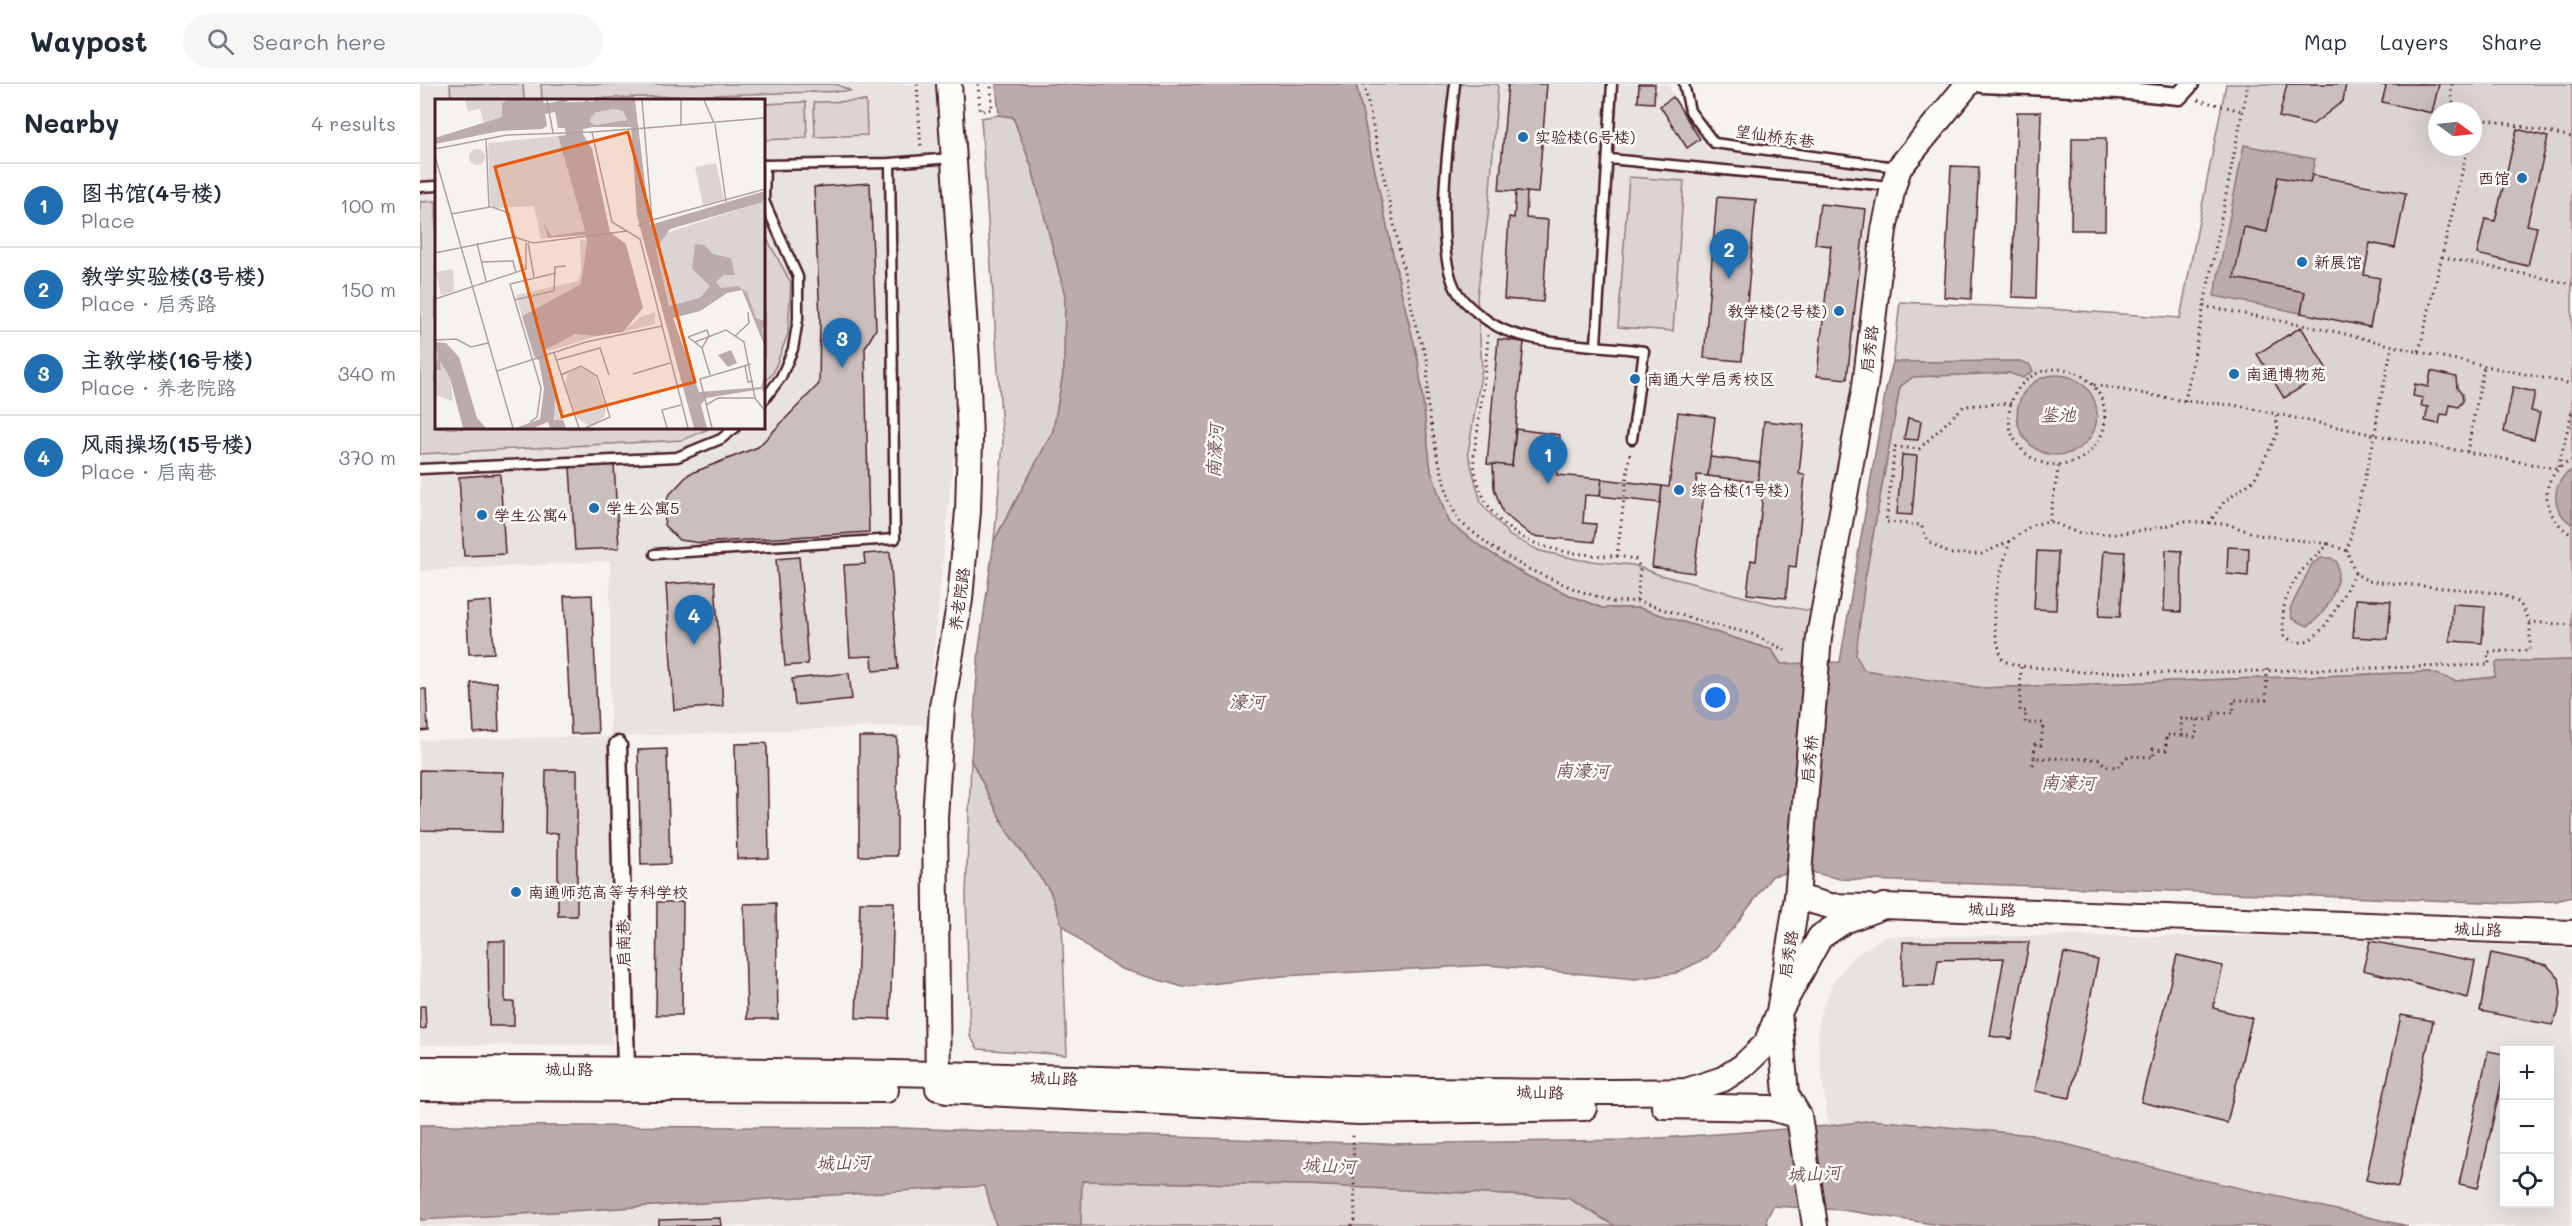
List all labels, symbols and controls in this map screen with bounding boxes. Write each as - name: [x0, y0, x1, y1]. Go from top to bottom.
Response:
- search box: [183, 14, 603, 68]
- text: Waypost: [30, 23, 147, 59]
- icon: search: [204, 25, 237, 58]
- text: Search here: [252, 27, 386, 56]
- text: Map: [2304, 28, 2347, 55]
- text: Layers: [2380, 28, 2449, 55]
- text: Share: [2482, 28, 2542, 55]
- inset map: [435, 99, 765, 429]
- north arrow: [2428, 102, 2482, 156]
- text: Nearby: [24, 106, 119, 140]
- text: 4 results: [311, 110, 396, 136]
- street label: 望仙桥东巷: [1734, 120, 1816, 151]
- place label: 实验楼(6号楼): [1535, 126, 1636, 147]
- marker: 实验楼(6号楼): [1516, 130, 1530, 144]
- place label: 西馆: [2478, 167, 2510, 188]
- marker: 西馆: [2515, 171, 2529, 185]
- text: 图书馆(4号楼): [81, 178, 222, 207]
- text: 1: [39, 192, 48, 218]
- text: 100 m: [340, 192, 396, 218]
- text: Place: [81, 207, 135, 233]
- pin: 2: [1710, 230, 1748, 279]
- place label: 新展馆: [2314, 251, 2362, 272]
- marker: 新展馆: [2295, 255, 2309, 269]
- text: 教学实验楼(3号楼): [81, 261, 265, 290]
- text: 2: [38, 276, 49, 302]
- text: 150 m: [341, 276, 396, 302]
- text: Place · 启秀路: [81, 290, 216, 316]
- place label: 教学楼(2号楼): [1727, 300, 1827, 321]
- marker: 教学楼(2号楼): [1832, 304, 1846, 318]
- pin: 3: [822, 318, 862, 368]
- street label: 启秀路: [1855, 324, 1882, 374]
- text: 主教学楼(16号楼): [81, 345, 253, 374]
- text: 3: [38, 360, 50, 386]
- text: 340 m: [338, 360, 396, 386]
- place label: 南通博物苑: [2246, 363, 2326, 384]
- marker: 南通博物苑: [2227, 367, 2241, 381]
- place label: 南通大学启秀校区: [1647, 368, 1775, 389]
- marker: 南通大学启秀校区: [1628, 372, 1642, 386]
- text: Place · 养老院路: [81, 374, 236, 400]
- water label: 鉴池: [2040, 402, 2077, 426]
- water label: 南濠河: [1201, 420, 1228, 479]
- text: 风雨操场(15号楼): [81, 429, 252, 458]
- pin: 1: [1528, 434, 1568, 484]
- text: 4: [37, 444, 50, 470]
- text: 370 m: [338, 444, 396, 470]
- text: Place · 启南巷: [81, 458, 216, 484]
- place label: 综合楼(1号楼): [1691, 479, 1789, 500]
- marker: 综合楼(1号楼): [1672, 483, 1686, 497]
- place label: 学生公寓5: [606, 497, 679, 518]
- marker: 学生公寓5: [587, 501, 601, 515]
- place label: 学生公寓4: [494, 504, 568, 525]
- marker: 学生公寓4: [475, 508, 489, 522]
- street label: 养老院路: [944, 566, 973, 632]
- pin: 4: [674, 596, 714, 645]
- your location: [1701, 683, 1730, 712]
- water label: 濠河: [1229, 689, 1268, 713]
- street label: 启秀桥: [1796, 734, 1821, 784]
- water label: 南濠河: [1555, 758, 1612, 783]
- water label: 南濠河: [2041, 770, 2098, 795]
- place label: 南通师范高等专科学校: [528, 881, 688, 902]
- marker: 南通师范高等专科学校: [509, 885, 523, 899]
- street label: 城山路: [1968, 897, 2016, 920]
- street label: 城山路: [2454, 917, 2502, 940]
- street label: 启南巷: [612, 919, 633, 967]
- street label: 启秀路: [1773, 929, 1802, 979]
- map controls: [2500, 1046, 2554, 1208]
- button: +: [2500, 1046, 2554, 1100]
- street label: 城山路: [545, 1058, 593, 1079]
- street label: 城山路: [1030, 1066, 1078, 1089]
- street label: 城山路: [1516, 1081, 1564, 1102]
- button: −: [2500, 1100, 2554, 1154]
- water label: 城山河: [816, 1149, 873, 1175]
- water label: 城山河: [1302, 1152, 1359, 1178]
- button: locate: [2500, 1154, 2554, 1208]
- water label: 城山河: [1786, 1159, 1845, 1186]

